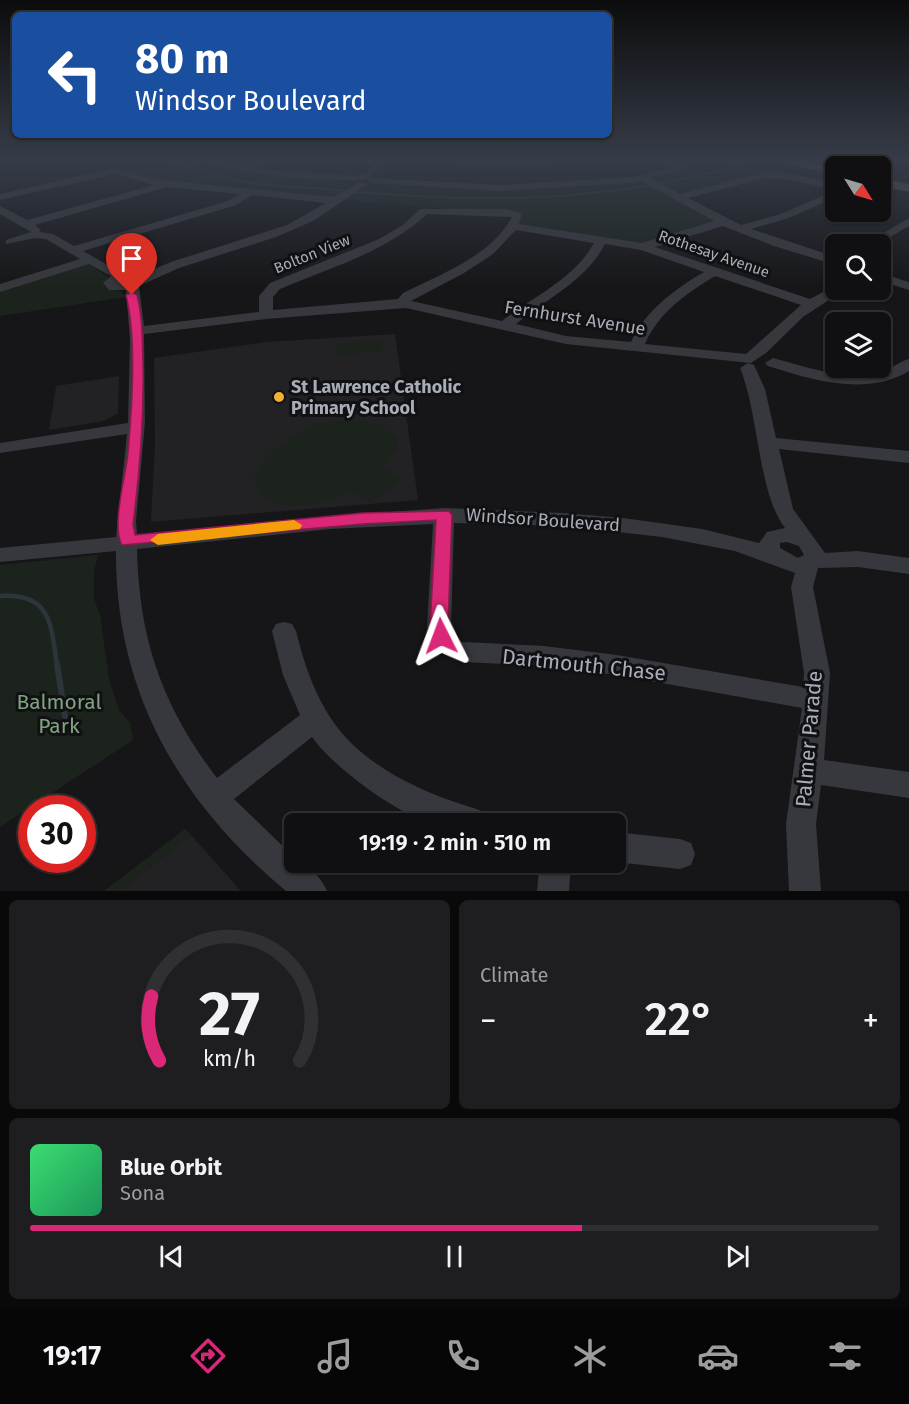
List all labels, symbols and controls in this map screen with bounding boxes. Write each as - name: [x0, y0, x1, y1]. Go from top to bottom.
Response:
- text: 80 m: [135, 34, 229, 84]
- icon: left: [36, 36, 114, 114]
- text: Windsor Boulevard: [135, 85, 366, 117]
- north arrow: [825, 156, 891, 222]
- map controls: [825, 156, 891, 378]
- street label: Rothesay Avenue: [656, 227, 772, 281]
- street label: Bolton View: [271, 230, 353, 277]
- pin: [106, 233, 157, 295]
- button: search: [825, 234, 891, 300]
- icon: arrive: [115, 242, 148, 275]
- street label: Fernhurst Avenue: [503, 296, 647, 340]
- button: layers: [825, 312, 891, 378]
- place label: St Lawrence Catholic Primary School: [291, 376, 462, 419]
- marker: St Lawrence Catholic Primary School: [272, 390, 286, 404]
- street label: Windsor Boulevard: [465, 504, 621, 536]
- position arrow: [409, 604, 473, 668]
- street label: Dartmouth Chase: [501, 643, 667, 687]
- street label: Palmer Parade: [790, 670, 828, 808]
- park label: Balmoral Park: [16, 689, 102, 739]
- speed limit sign: 30: [18, 795, 96, 873]
- text: 19:19 · 2 min · 510 m: [359, 829, 551, 856]
- text: Climate: [480, 963, 548, 987]
- text: 27: [199, 977, 260, 1052]
- text: 22°: [645, 993, 714, 1047]
- text: −: [480, 1001, 497, 1041]
- text: +: [863, 1001, 879, 1041]
- text: km/h: [203, 1047, 256, 1073]
- text: Blue Orbit: [120, 1154, 222, 1181]
- text: Sona: [120, 1181, 165, 1205]
- icon: previous: [155, 1240, 188, 1273]
- icon: pause: [438, 1240, 471, 1273]
- icon: next: [721, 1240, 754, 1273]
- icon: directions: [187, 1335, 229, 1377]
- icon: music: [314, 1335, 356, 1377]
- icon: phone: [442, 1335, 484, 1377]
- icon: climate: [569, 1335, 611, 1377]
- icon: car: [697, 1335, 739, 1377]
- icon: filters: [824, 1335, 866, 1377]
- text: 19:17: [43, 1340, 101, 1372]

